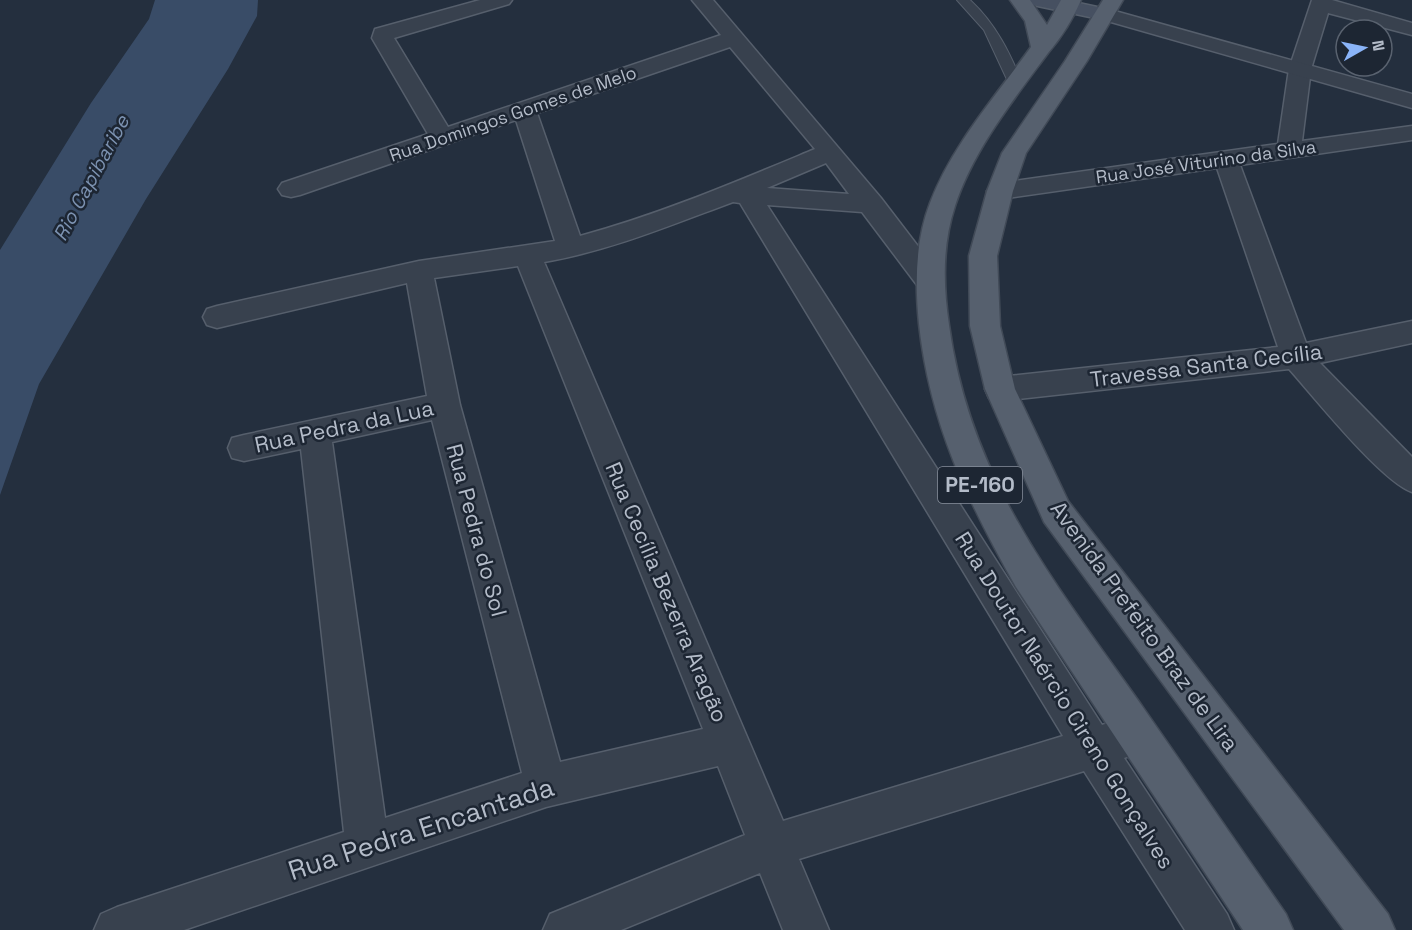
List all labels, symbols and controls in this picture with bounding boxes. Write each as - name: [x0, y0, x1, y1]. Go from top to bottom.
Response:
- north arrow: [1334, 18, 1394, 78]
- text: N: [1367, 39, 1390, 53]
- street label: Rua Domingos Gomes de Melo: [386, 60, 640, 167]
- water label: Rio Capibaribe: [47, 110, 136, 245]
- street label: Rua José Viturino da Silva: [1094, 135, 1318, 188]
- street label: Travessa Santa Cecília: [1088, 337, 1324, 393]
- street label: Rua Pedra da Lua: [252, 393, 436, 459]
- street label: Rua Pedra do Sol: [440, 440, 514, 620]
- street label: Rua Cecília Bezerra Aragão: [599, 458, 735, 726]
- road number: PE-160: [938, 467, 1022, 503]
- street label: Avenida Prefeito Braz de Lira: [1045, 495, 1245, 757]
- street label: Rua Doutor Naércio Cireno Gonçalves: [949, 526, 1181, 874]
- street label: Rua Pedra Encantada: [284, 769, 558, 888]

